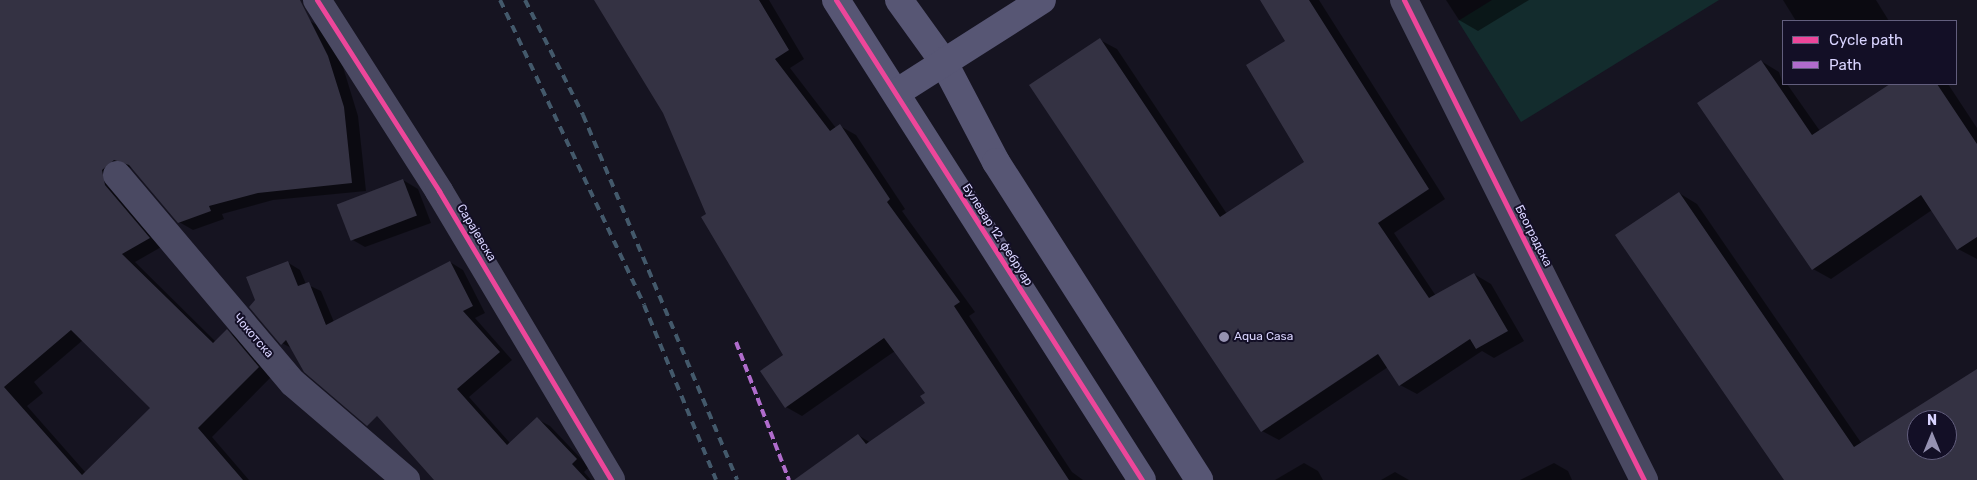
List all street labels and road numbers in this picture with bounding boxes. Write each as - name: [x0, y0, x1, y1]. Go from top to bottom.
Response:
- street label: Булевар 12. фебруар: [959, 181, 1035, 289]
- street label: Сарајевска: [453, 202, 499, 264]
- street label: Београдска: [1511, 203, 1555, 269]
- street label: Чокотска: [230, 311, 276, 361]

